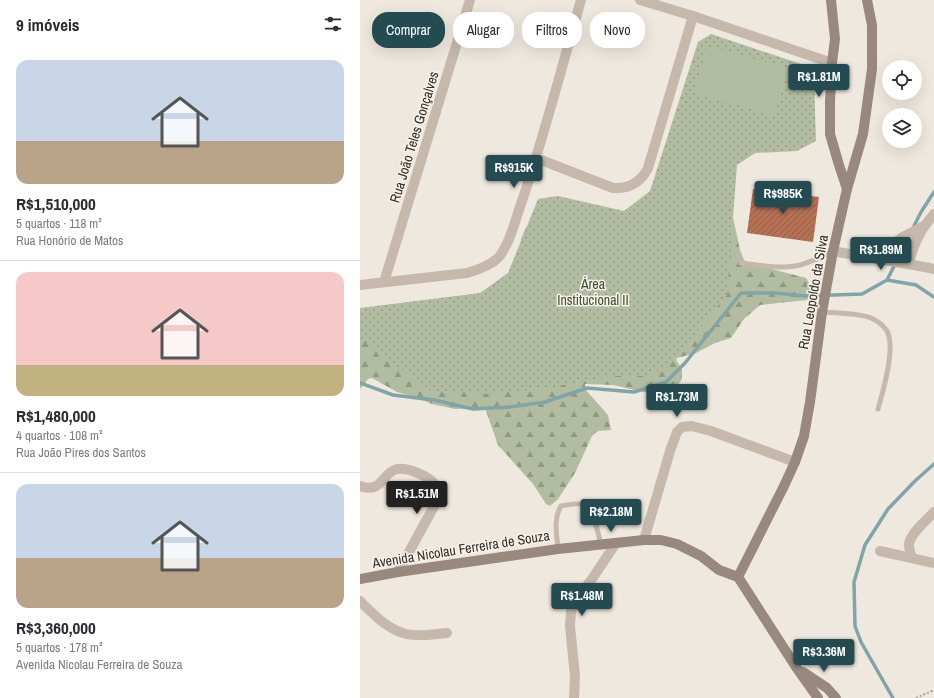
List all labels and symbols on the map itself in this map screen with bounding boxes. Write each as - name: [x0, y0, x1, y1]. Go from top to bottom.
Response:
- pin: R$1.81M: [782, 64, 856, 98]
- street label: Rua João Teles Gonçalves: [385, 69, 443, 205]
- pin: R$915K: [481, 155, 547, 189]
- pin: R$985K: [750, 181, 816, 215]
- street label: Rua Leopoldo da Silva: [794, 233, 832, 351]
- pin: R$1.89M: [844, 237, 918, 271]
- park label: Área Institucional II: [557, 275, 629, 309]
- pin: R$1.73M: [640, 384, 714, 418]
- pin: R$1.51M: [380, 481, 454, 515]
- pin: R$2.18M: [574, 499, 648, 533]
- street label: Avenida Nicolau Ferreira de Souza: [370, 526, 552, 572]
- pin: R$1.48M: [545, 583, 619, 617]
- pin: R$3.36M: [787, 639, 861, 673]

